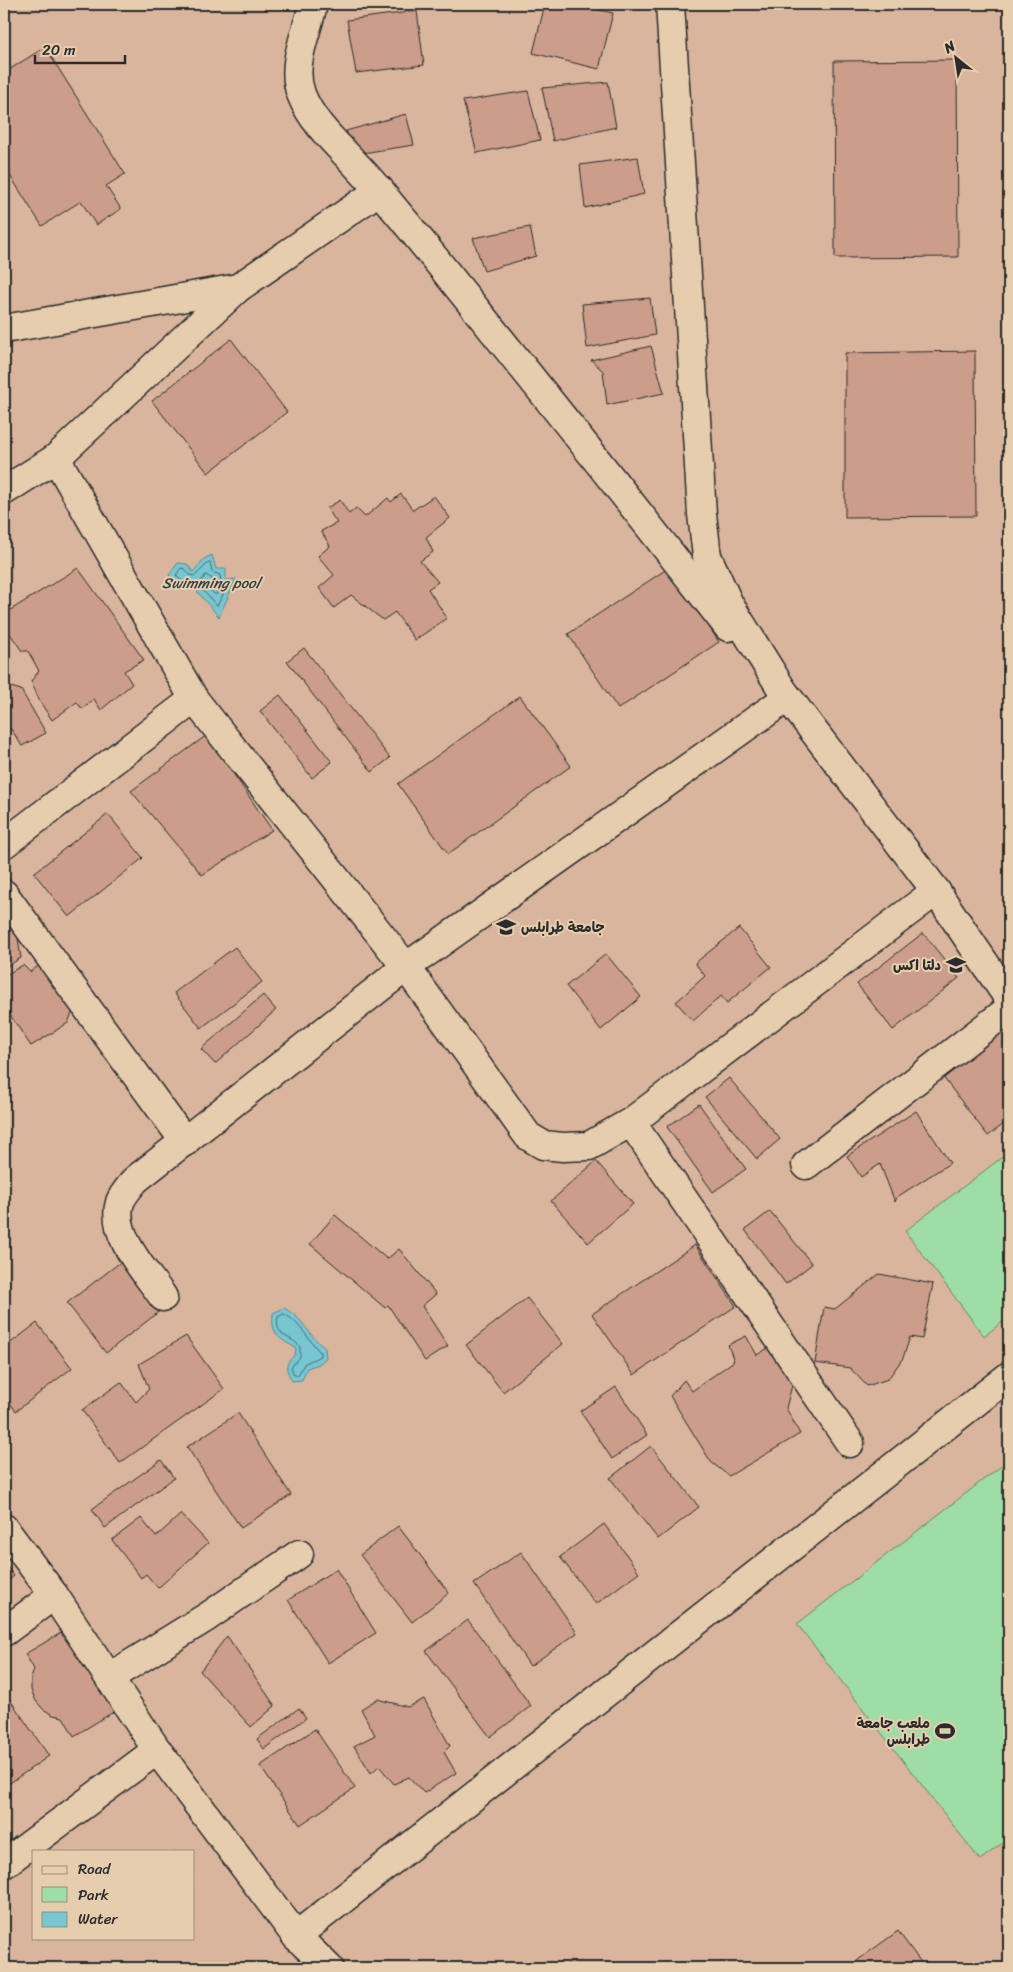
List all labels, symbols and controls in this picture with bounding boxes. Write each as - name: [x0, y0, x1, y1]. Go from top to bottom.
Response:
- scale bar: [35, 32, 125, 64]
- north arrow: [930, 32, 980, 82]
- text: N: [938, 34, 960, 61]
- text: 20 m: [42, 37, 76, 63]
- water label: Swimming pool: [162, 570, 264, 596]
- place label: جامعة طرابلس: [521, 915, 605, 940]
- school or university icon: جامعة طرابلس: [495, 916, 517, 938]
- place label: دلتا اكس: [893, 953, 941, 978]
- school or university icon: دلتا اكس: [945, 954, 967, 976]
- place label: ملعب جامعة طرابلس: [856, 1711, 930, 1752]
- sports icon: ملعب جامعة طرابلس: [934, 1720, 956, 1742]
- legend: [32, 1850, 195, 1940]
- text: Road: [78, 1856, 111, 1882]
- text: Park: [78, 1882, 109, 1908]
- text: Water: [78, 1906, 118, 1932]

